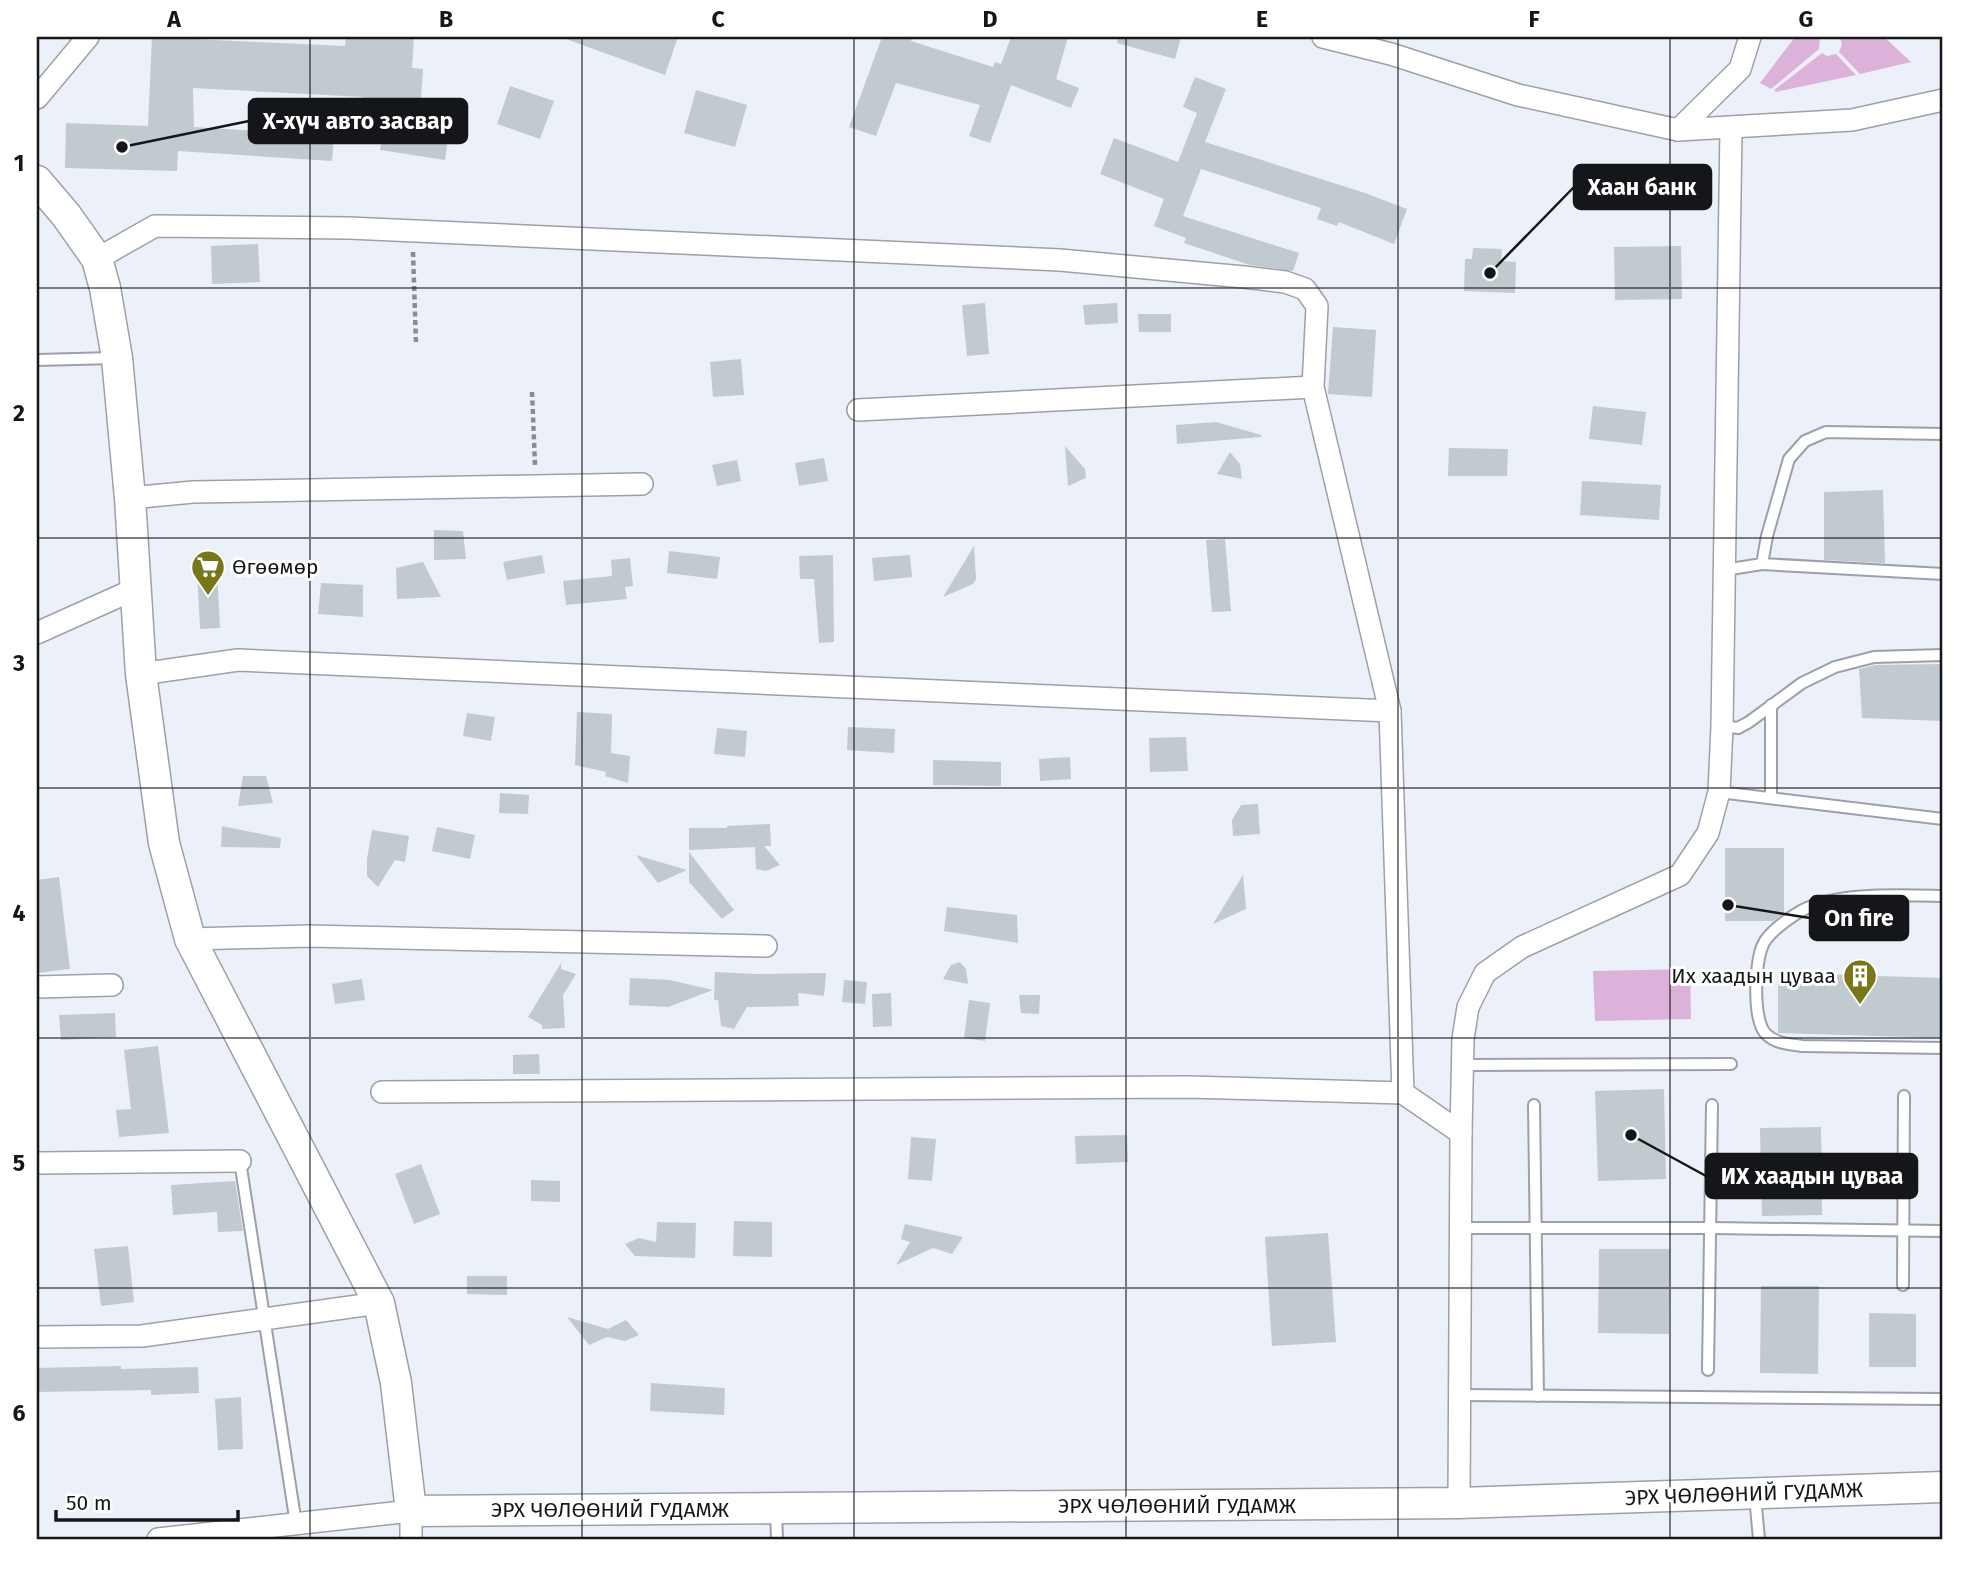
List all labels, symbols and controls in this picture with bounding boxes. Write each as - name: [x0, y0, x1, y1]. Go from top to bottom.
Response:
- text: A: [166, 5, 181, 33]
- text: B: [439, 5, 453, 33]
- text: C: [711, 5, 725, 33]
- text: D: [983, 5, 998, 33]
- text: E: [1256, 5, 1268, 33]
- text: F: [1528, 5, 1540, 33]
- text: G: [1799, 5, 1813, 33]
- callout: Х-хүч авто засвар: [249, 99, 467, 143]
- text: Х-хүч авто засвар: [262, 107, 453, 135]
- text: 1: [14, 149, 24, 177]
- callout: Хаан банк: [1574, 165, 1711, 209]
- text: Хаан банк: [1587, 173, 1697, 201]
- text: 2: [13, 399, 25, 427]
- supermarket icon: Өгөөмөр: [189, 548, 227, 597]
- place label: Өгөөмөр: [232, 554, 318, 580]
- text: 3: [12, 649, 25, 677]
- callout: On fire: [1810, 896, 1908, 940]
- text: 4: [13, 899, 26, 927]
- text: On fire: [1824, 904, 1894, 932]
- building icon: Их хаадын цуваа: [1841, 957, 1879, 1006]
- place label: Их хаадын цуваа: [1671, 963, 1836, 989]
- text: 5: [13, 1149, 25, 1177]
- callout: ИХ хаадын цуваа: [1706, 1154, 1917, 1198]
- text: ИХ хаадын цуваа: [1721, 1162, 1903, 1190]
- text: 6: [13, 1399, 26, 1427]
- street label: ЭРХ ЧӨЛӨӨНИЙ ГУДАМЖ: [1625, 1477, 1864, 1511]
- scale bar: [56, 1478, 238, 1522]
- text: 50 m: [66, 1490, 112, 1516]
- street label: ЭРХ ЧӨЛӨӨНИЙ ГУДАМЖ: [1058, 1493, 1297, 1519]
- street label: ЭРХ ЧӨЛӨӨНИЙ ГУДАМЖ: [491, 1497, 730, 1523]

